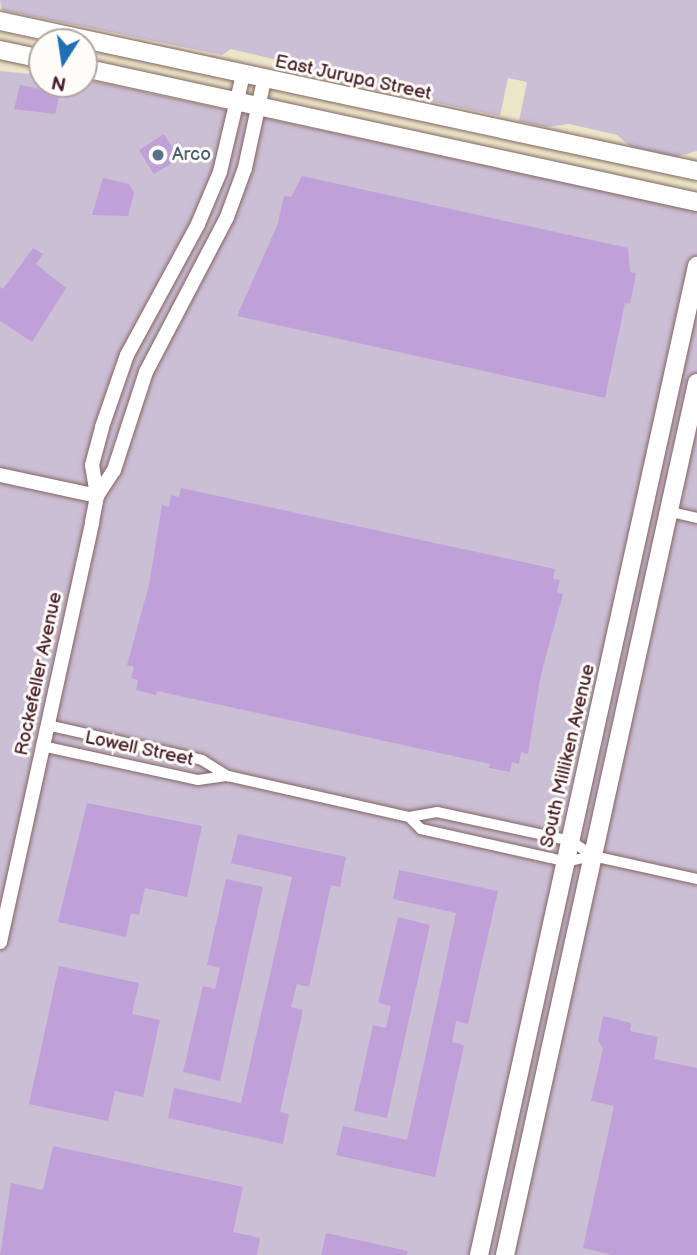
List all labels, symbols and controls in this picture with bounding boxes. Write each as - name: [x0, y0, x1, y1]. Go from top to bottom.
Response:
- north arrow: [28, 28, 98, 98]
- street label: East Jurupa Street: [272, 50, 434, 106]
- text: N: [50, 69, 68, 95]
- place label: Arco: [172, 144, 211, 166]
- marker: Arco: [150, 147, 166, 163]
- street label: Rockefeller Avenue: [11, 590, 67, 758]
- street label: South Milliken Avenue: [536, 662, 600, 850]
- street label: Lowell Street: [82, 726, 196, 772]

